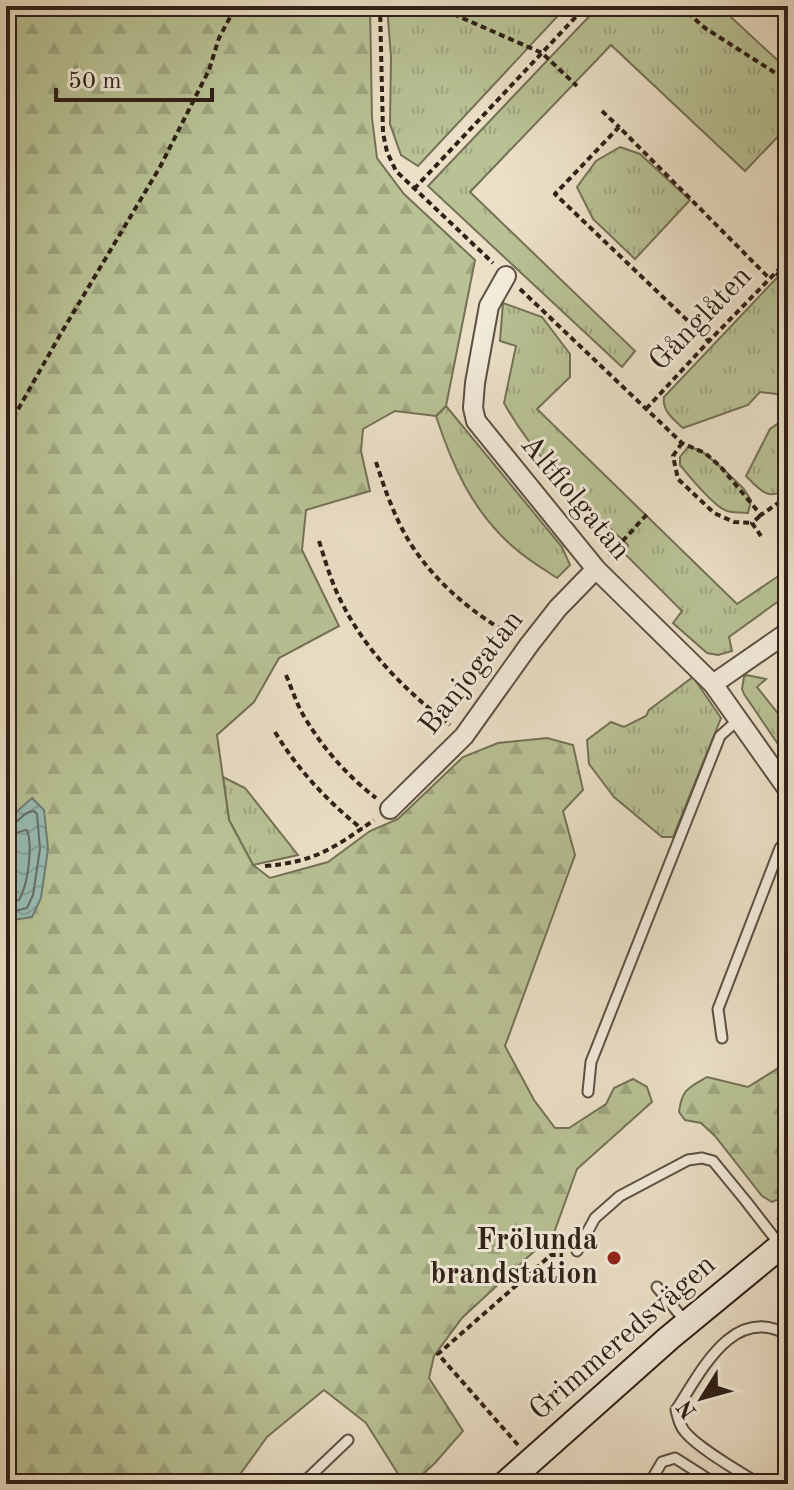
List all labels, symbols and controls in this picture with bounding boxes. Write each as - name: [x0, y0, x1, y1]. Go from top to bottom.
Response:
- scale bar: [56, 52, 212, 102]
- text: 50 m: [68, 70, 122, 94]
- street label: Gånglåten: [644, 261, 758, 377]
- street label: Altfiolgatan: [514, 430, 636, 566]
- street label: Banjogatan: [414, 605, 530, 741]
- place label: Frölunda brandstation: [430, 1226, 598, 1290]
- marker: Frölunda brandstation: [605, 1249, 623, 1267]
- street label: Grimmeredsvägen: [524, 1250, 722, 1426]
- north arrow: [662, 1358, 742, 1438]
- text: N: [674, 1395, 701, 1422]

